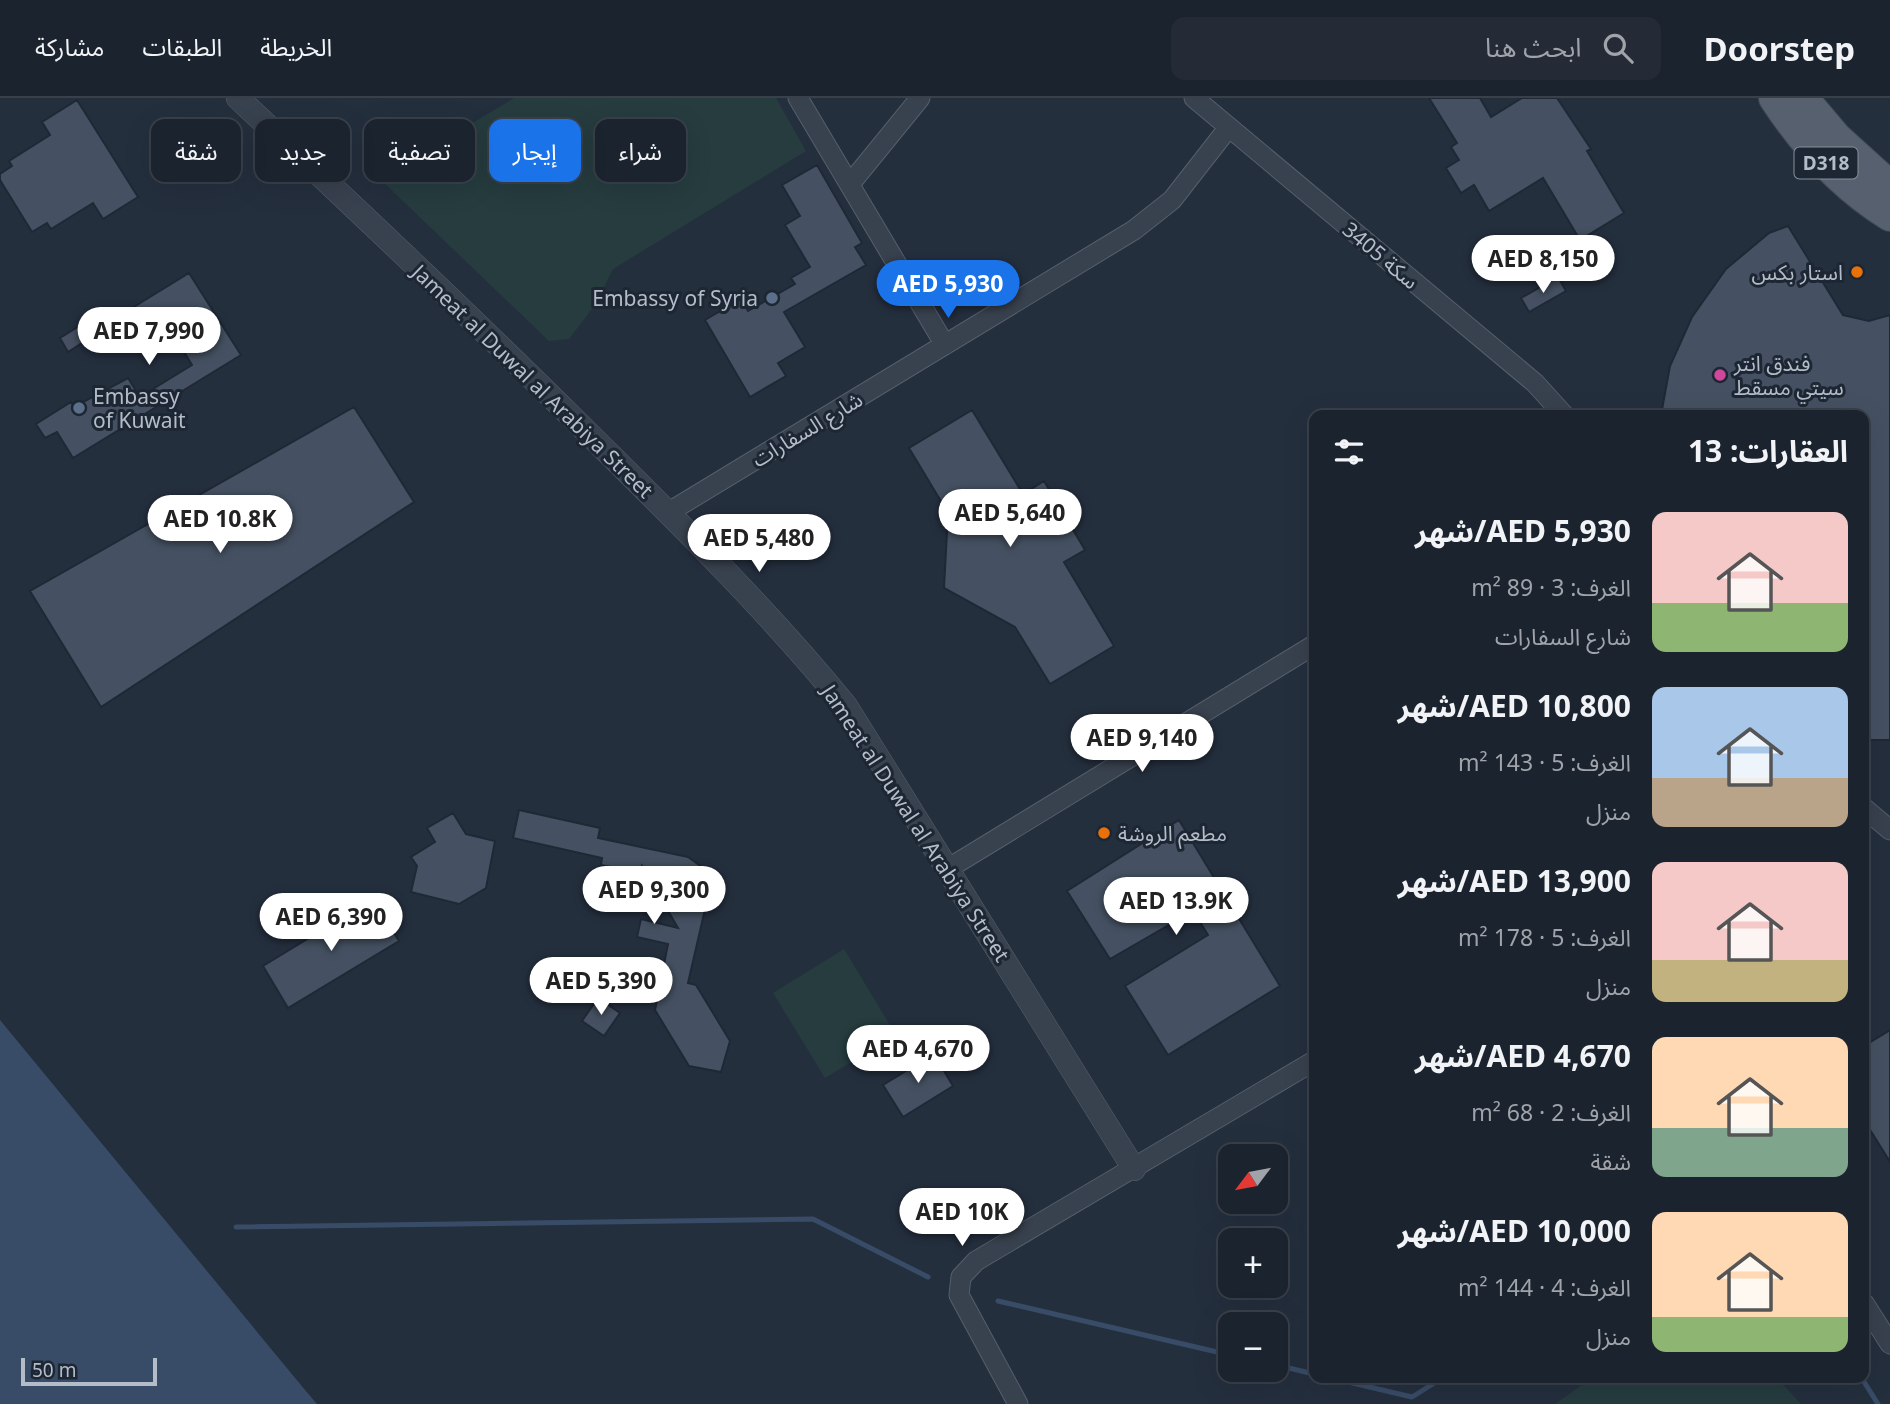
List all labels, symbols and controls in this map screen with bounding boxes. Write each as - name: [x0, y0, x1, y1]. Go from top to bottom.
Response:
- search box: [1171, 17, 1661, 80]
- text: Doorstep: [1703, 26, 1855, 71]
- text: ابحث هنا: [1485, 29, 1581, 65]
- icon: search: [1599, 29, 1637, 67]
- text: مشاركة: [35, 30, 104, 63]
- text: الطبقات: [142, 30, 222, 63]
- text: الخريطة: [260, 30, 332, 63]
- chip: شقة: [151, 119, 241, 182]
- chip: جديد: [255, 119, 350, 182]
- chip: تصفية: [364, 119, 475, 182]
- chip: إيجار: [489, 119, 581, 182]
- chip: شراء: [595, 119, 686, 182]
- road number: D318: [1794, 148, 1857, 178]
- street label: سكة 3405: [1337, 215, 1425, 295]
- pin: AED 8,150: [1463, 236, 1623, 295]
- text: AED 8,150: [1488, 242, 1598, 274]
- street label: Jameat al Duwal al Arabiya Street: [405, 257, 660, 504]
- place label: استار بكس: [1751, 258, 1843, 286]
- pin: AED 5,930: [868, 260, 1028, 320]
- marker: استار بكس: [1849, 264, 1865, 280]
- text: AED 5,930: [893, 267, 1003, 299]
- place label: Embassy of Syria: [592, 284, 758, 312]
- marker: Embassy of Syria: [764, 290, 780, 306]
- pin: AED 7,990: [69, 308, 229, 367]
- text: AED 7,990: [94, 314, 204, 346]
- place label: فندق انتر سيتي مسقط: [1733, 349, 1844, 404]
- marker: فندق انتر سيتي مسقط: [1712, 367, 1728, 383]
- place label: Embassy of Kuwait: [93, 382, 186, 434]
- street label: شارع السفارات: [747, 385, 868, 475]
- marker: Embassy of Kuwait: [71, 400, 87, 416]
- text: العقارات: 13: [1688, 430, 1848, 471]
- icon: filters: [1330, 433, 1368, 471]
- pin: AED 5,640: [930, 490, 1090, 549]
- pin: AED 10.8K: [140, 496, 300, 555]
- text: AED 5,640: [955, 496, 1065, 528]
- text: AED 10.8K: [164, 502, 276, 534]
- text: AED 5,930/شهر: [1415, 510, 1631, 551]
- pin: AED 5,480: [679, 514, 839, 574]
- text: AED 5,480: [704, 521, 814, 553]
- icon: home: [1708, 540, 1792, 624]
- text: الغرف: 3 · 89 m²: [1471, 571, 1631, 603]
- text: شارع السفارات: [1495, 620, 1631, 652]
- street label: Jameat al Duwal al Arabiya Street: [815, 677, 1016, 967]
- text: AED 10,800/شهر: [1398, 685, 1631, 726]
- pin: AED 9,140: [1062, 714, 1222, 774]
- icon: home: [1708, 715, 1792, 799]
- text: AED 9,140: [1087, 721, 1197, 753]
- text: الغرف: 5 · 143 m²: [1458, 746, 1631, 778]
- text: منزل: [1586, 795, 1631, 827]
- place label: مطعم الروشة: [1118, 819, 1227, 849]
- marker: مطعم الروشة: [1096, 825, 1112, 841]
- text: AED 13,900/شهر: [1398, 860, 1631, 901]
- pin: AED 9,300: [574, 866, 734, 926]
- text: AED 9,300: [599, 873, 709, 905]
- pin: AED 13.9K: [1096, 878, 1256, 937]
- text: AED 13.9K: [1120, 884, 1232, 916]
- icon: home: [1708, 890, 1792, 974]
- pin: AED 6,390: [251, 894, 411, 953]
- text: AED 6,390: [276, 900, 386, 932]
- text: الغرف: 5 · 178 m²: [1458, 921, 1631, 953]
- pin: AED 5,390: [521, 958, 681, 1017]
- text: AED 5,390: [546, 964, 656, 996]
- text: منزل: [1586, 970, 1631, 1002]
- pin: AED 4,670: [838, 1026, 998, 1085]
- text: AED 4,670: [863, 1032, 973, 1064]
- text: AED 4,670/شهر: [1415, 1035, 1631, 1076]
- icon: home: [1708, 1065, 1792, 1149]
- text: الغرف: 2 · 68 m²: [1471, 1096, 1631, 1128]
- north arrow: [1218, 1144, 1288, 1214]
- map controls: [1218, 1144, 1288, 1382]
- text: شقة: [1590, 1145, 1631, 1177]
- pin: AED 10K: [897, 1188, 1027, 1248]
- text: AED 10K: [915, 1195, 1009, 1227]
- text: AED 10,000/شهر: [1398, 1210, 1631, 1251]
- button: +: [1218, 1228, 1288, 1298]
- icon: home: [1708, 1240, 1792, 1324]
- text: الغرف: 4 · 144 m²: [1458, 1271, 1631, 1303]
- button: −: [1218, 1312, 1288, 1382]
- text: منزل: [1586, 1320, 1631, 1352]
- scale bar: [21, 1355, 158, 1387]
- text: 50 m: [32, 1357, 76, 1383]

